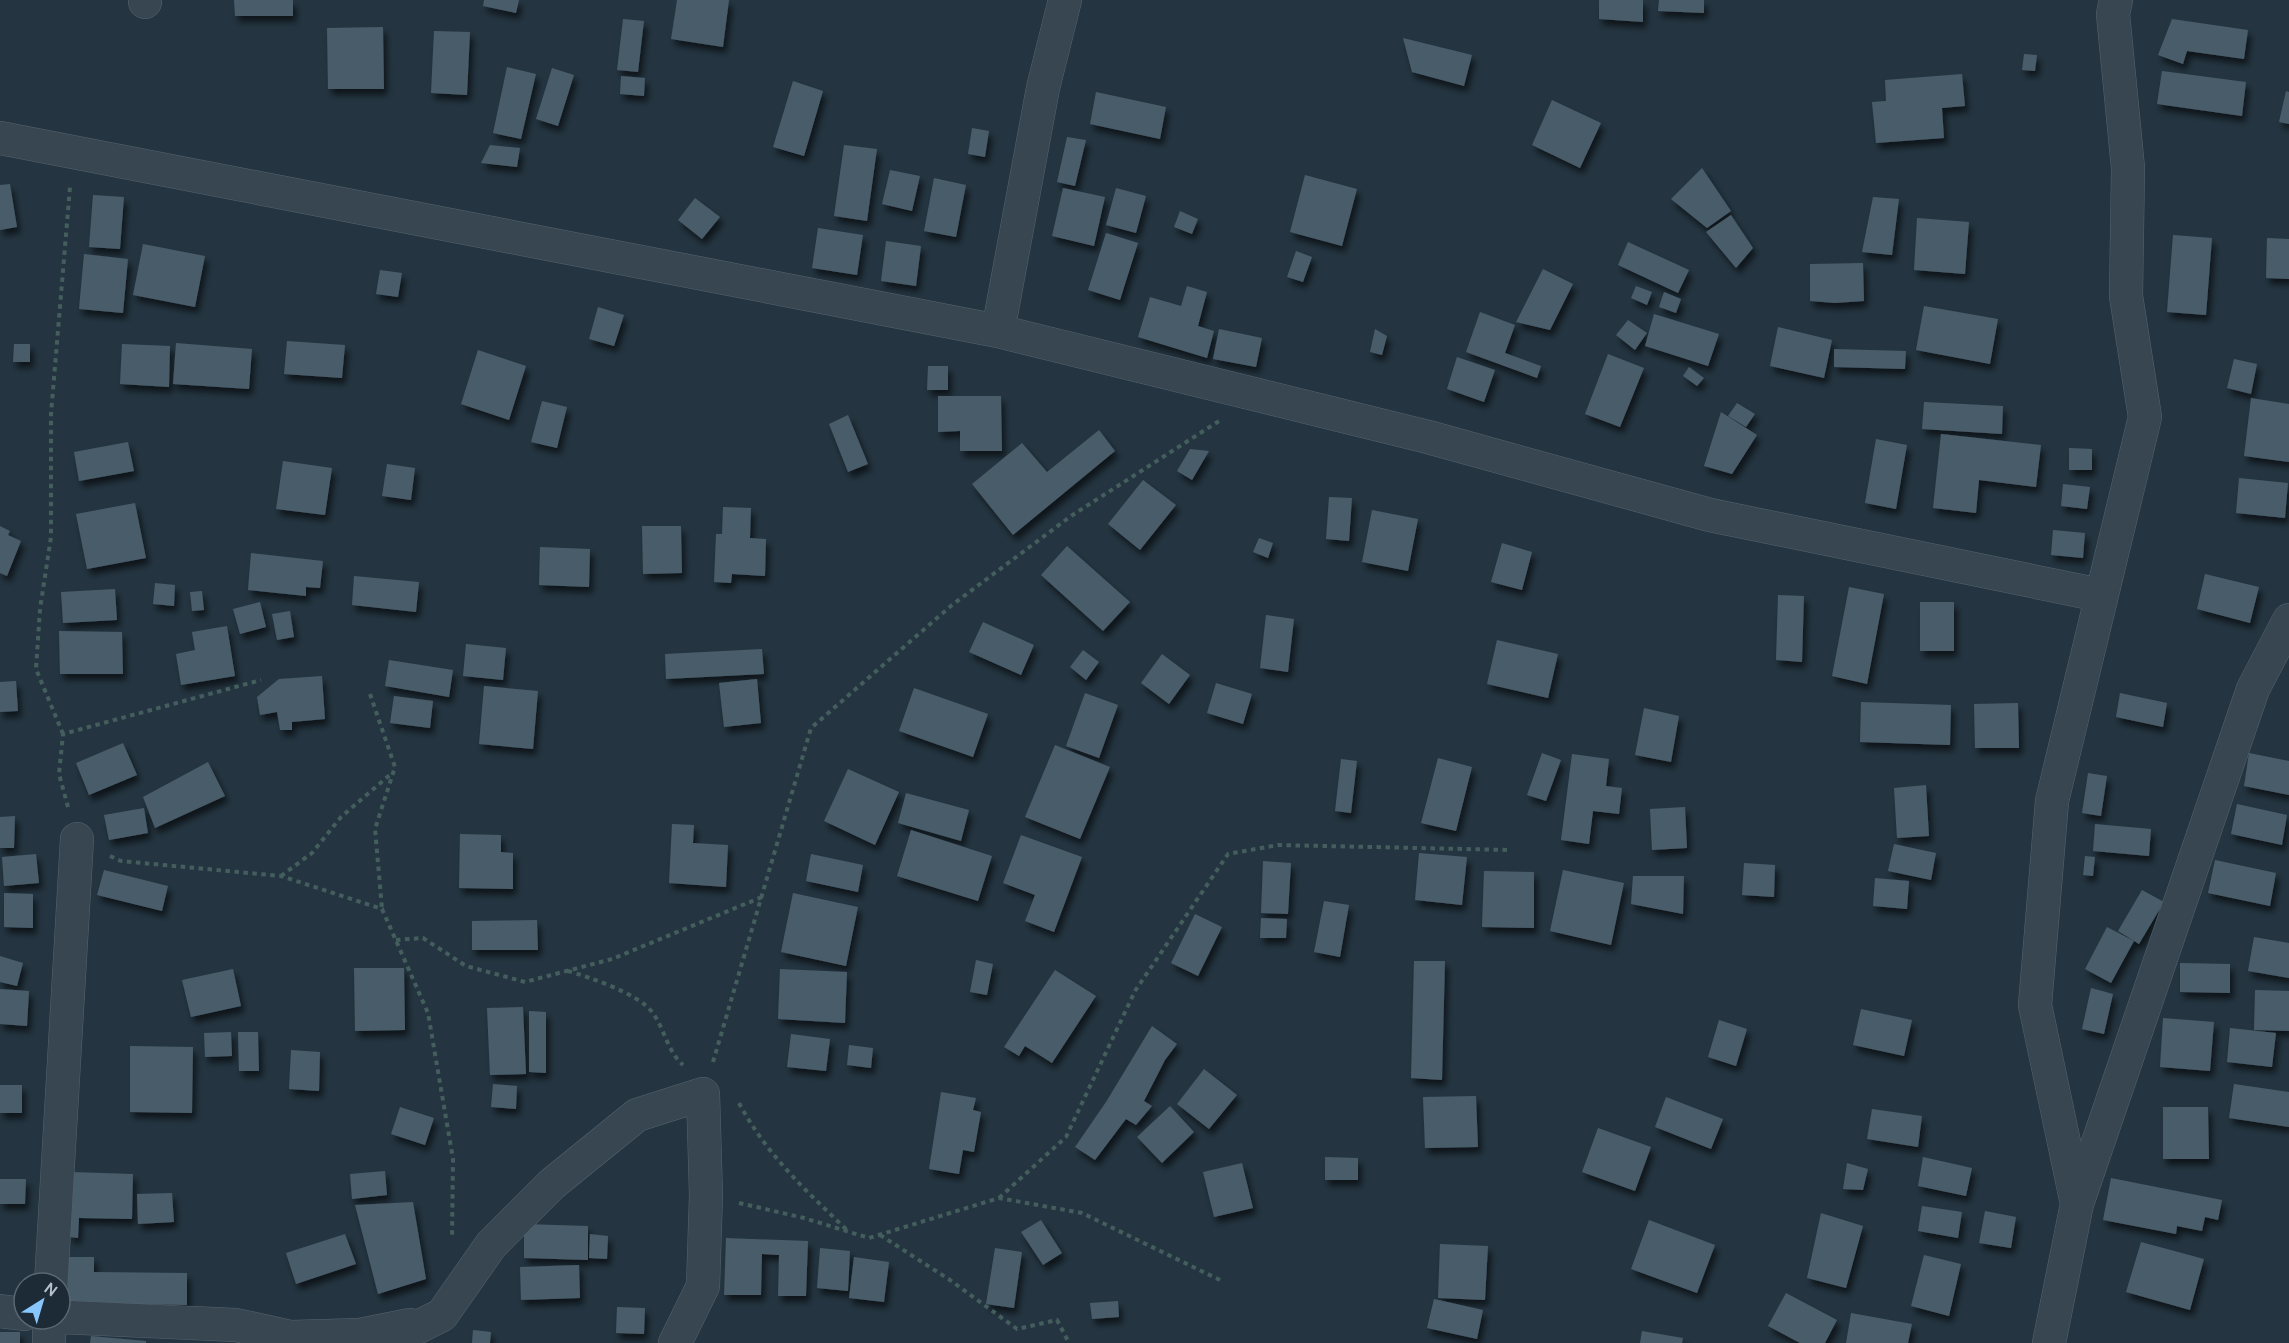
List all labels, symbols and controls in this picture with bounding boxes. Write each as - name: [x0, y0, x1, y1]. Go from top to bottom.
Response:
- north arrow: [12, 1271, 72, 1331]
- text: N: [40, 1278, 61, 1300]

